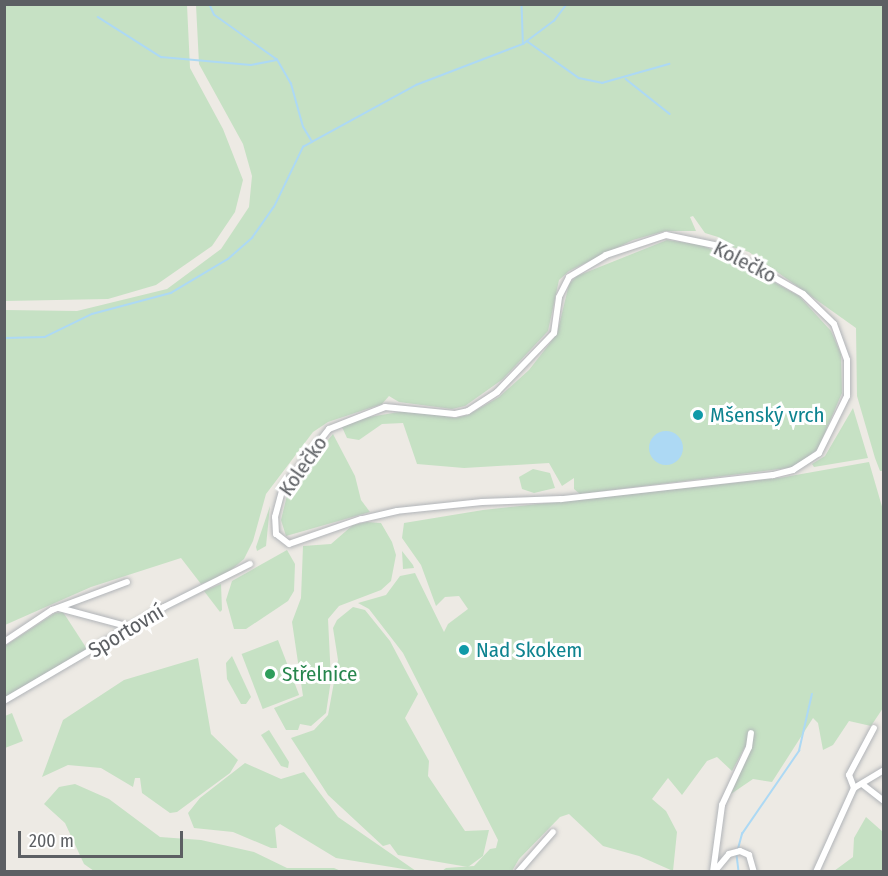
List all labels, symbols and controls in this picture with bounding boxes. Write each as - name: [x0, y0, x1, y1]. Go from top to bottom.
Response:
- street label: Kolečko: [709, 235, 781, 289]
- place label: Mšenský vrch: [710, 402, 825, 428]
- marker: Mšenský vrch: [691, 408, 705, 422]
- street label: Kolečko: [273, 431, 333, 501]
- street label: Sportovní: [84, 599, 168, 663]
- place label: Nad Skokem: [476, 637, 582, 663]
- marker: Nad Skokem: [457, 643, 471, 657]
- place label: Střelnice: [282, 661, 357, 687]
- marker: Střelnice: [263, 667, 277, 681]
- scale bar: [21, 819, 186, 857]
- text: 200 m: [29, 830, 74, 852]

